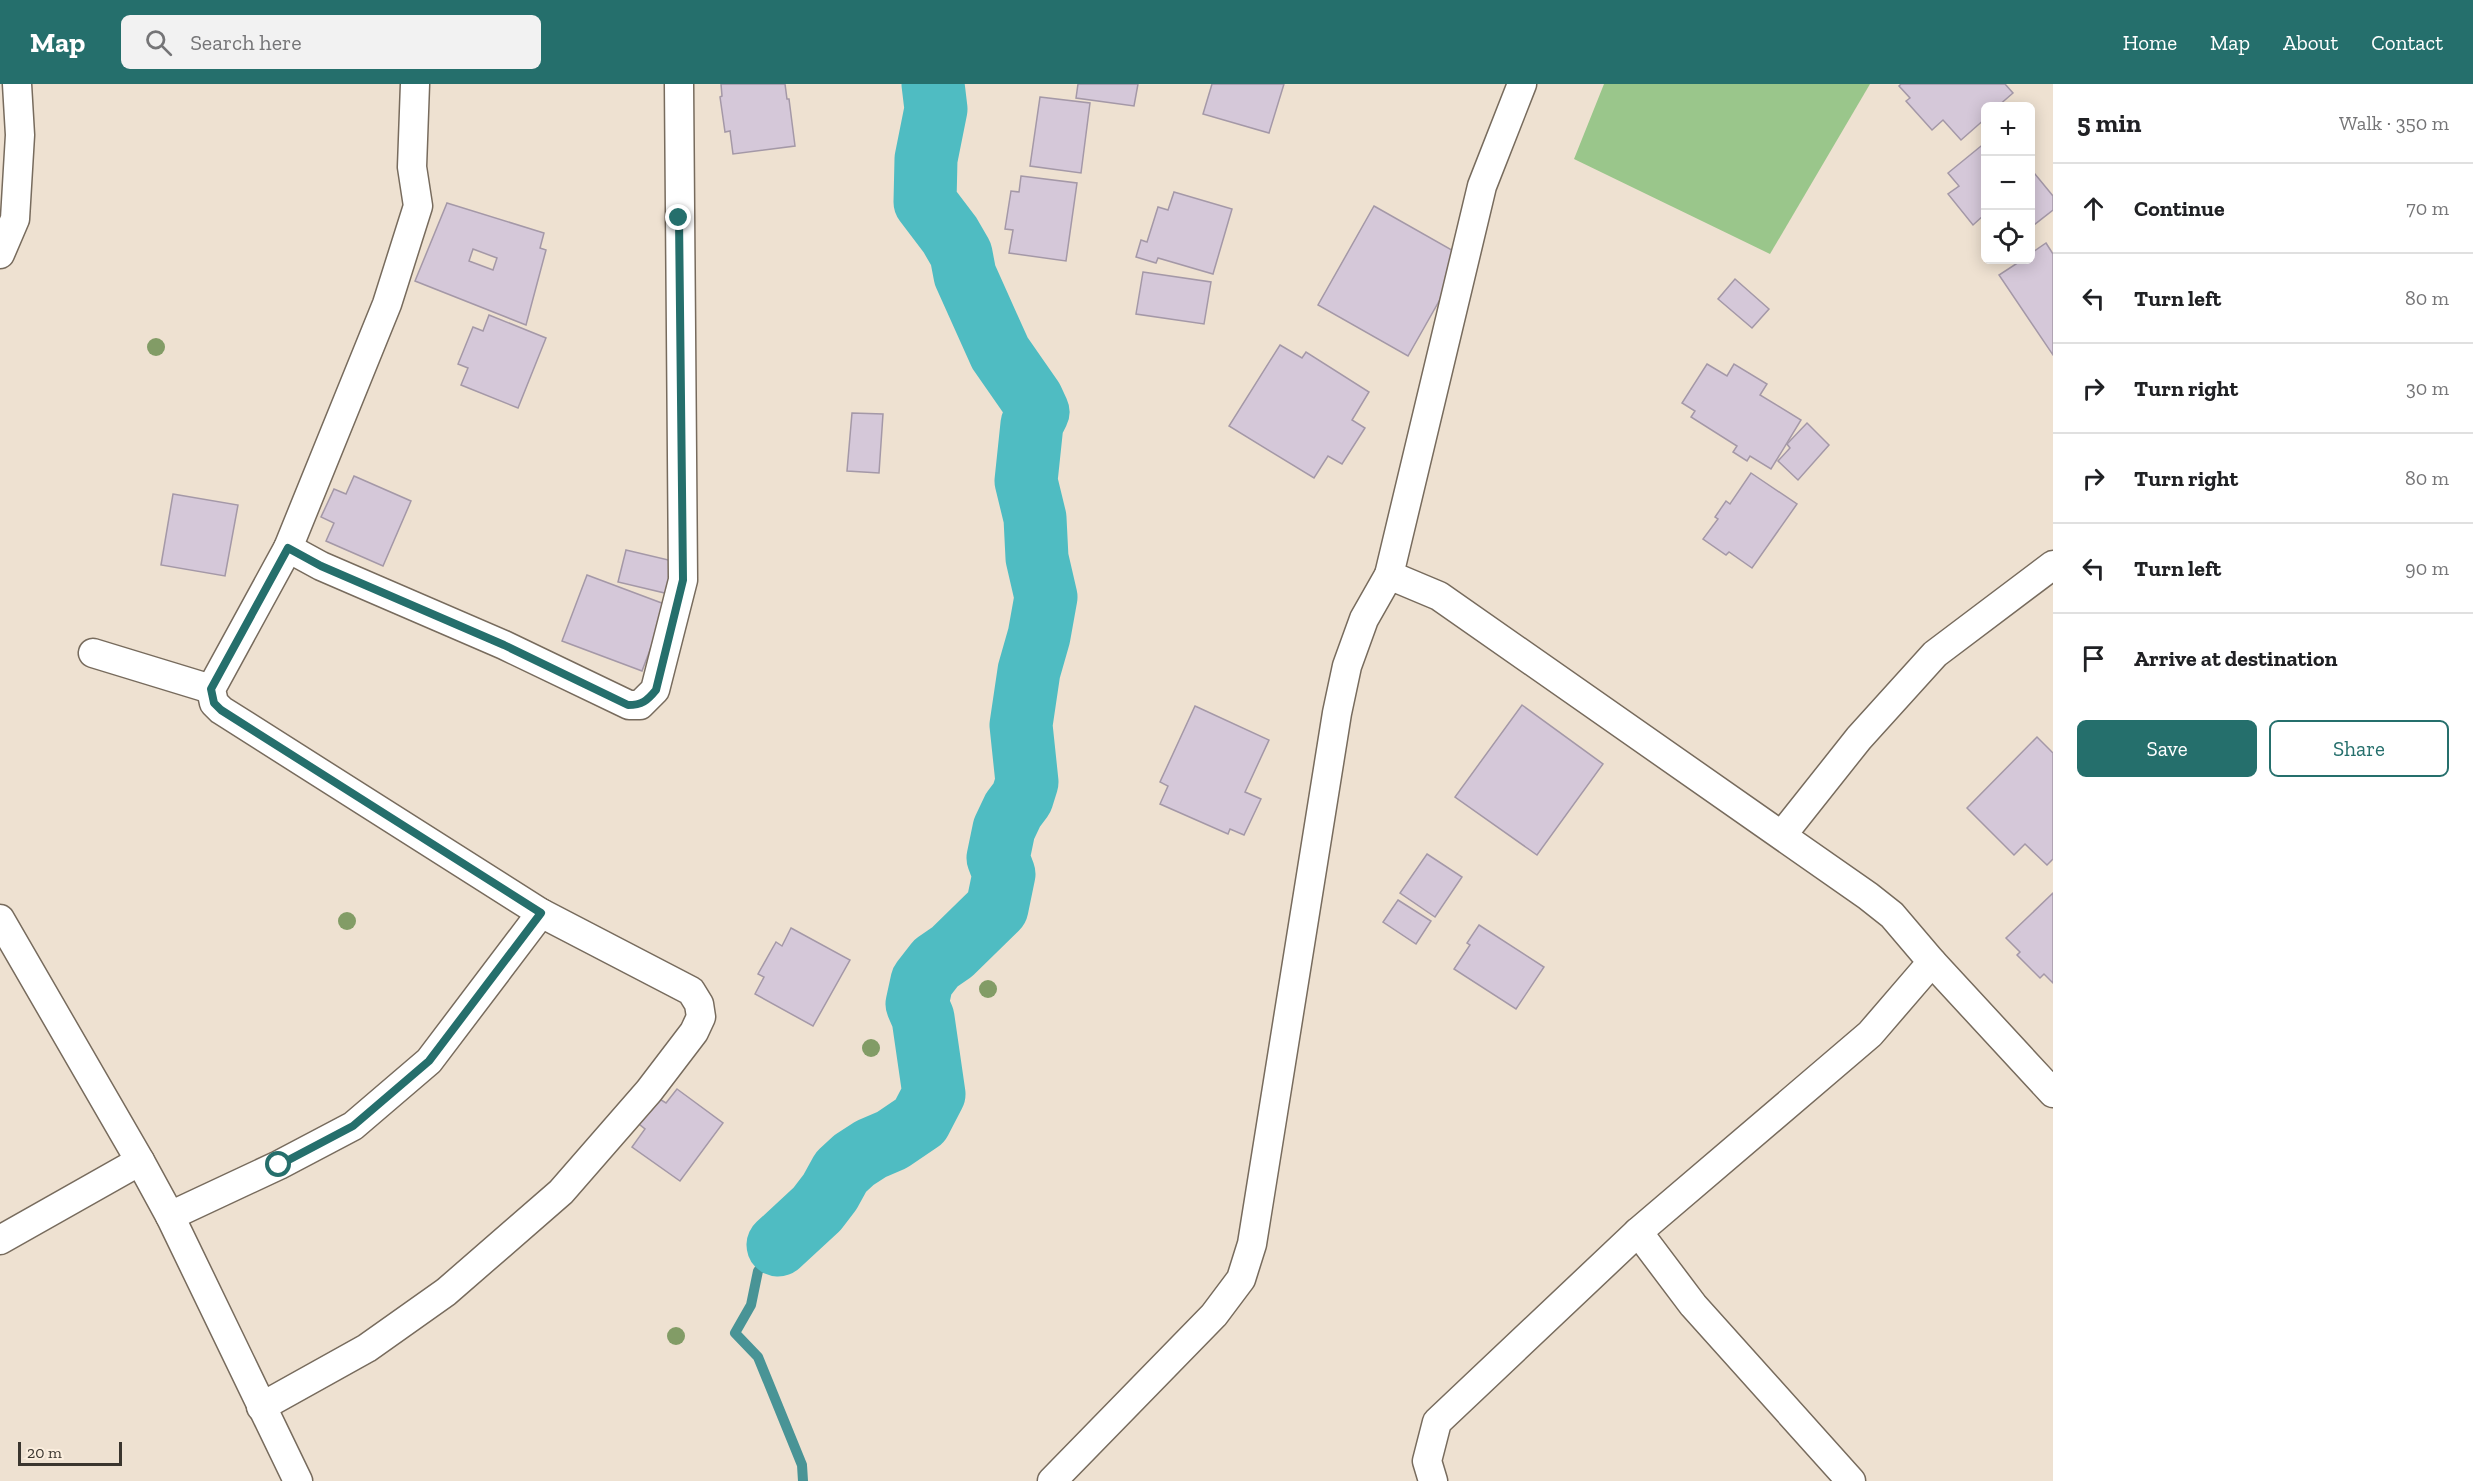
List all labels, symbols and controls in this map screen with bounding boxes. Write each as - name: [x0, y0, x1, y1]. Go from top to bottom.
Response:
- search box: [121, 15, 541, 69]
- text: Map: [30, 26, 85, 59]
- icon: search: [142, 26, 175, 59]
- text: Search here: [190, 29, 302, 56]
- text: Home: [2123, 30, 2177, 55]
- text: Map: [2210, 30, 2250, 55]
- text: About: [2283, 30, 2338, 55]
- text: Contact: [2371, 30, 2443, 55]
- map controls: [1981, 102, 2035, 264]
- button: +: [1981, 102, 2035, 156]
- text: 5 min: [2077, 107, 2141, 139]
- text: Walk · 350 m: [2339, 111, 2449, 135]
- button: −: [1981, 156, 2035, 210]
- icon: ahead: [2077, 192, 2110, 225]
- text: Continue: [2134, 195, 2225, 222]
- text: 70 m: [2406, 196, 2449, 220]
- route end: [665, 204, 691, 230]
- button: locate: [1981, 210, 2035, 264]
- icon: left: [2077, 282, 2110, 315]
- text: Turn left: [2134, 285, 2221, 312]
- text: 80 m: [2405, 286, 2449, 310]
- icon: right: [2077, 372, 2110, 405]
- text: Turn right: [2134, 375, 2238, 402]
- text: 30 m: [2406, 376, 2449, 400]
- icon: right: [2077, 462, 2110, 495]
- text: Turn right: [2134, 465, 2238, 492]
- text: 80 m: [2405, 466, 2449, 490]
- icon: left: [2077, 552, 2110, 585]
- text: Turn left: [2134, 555, 2221, 582]
- text: 90 m: [2405, 556, 2449, 580]
- icon: arrive: [2077, 642, 2110, 675]
- text: Arrive at destination: [2134, 645, 2337, 672]
- button: Save: [2077, 720, 2257, 777]
- button: Share: [2269, 720, 2449, 777]
- route start: [265, 1151, 291, 1177]
- scale bar: [18, 1439, 122, 1466]
- text: 20 m: [27, 1443, 62, 1462]

